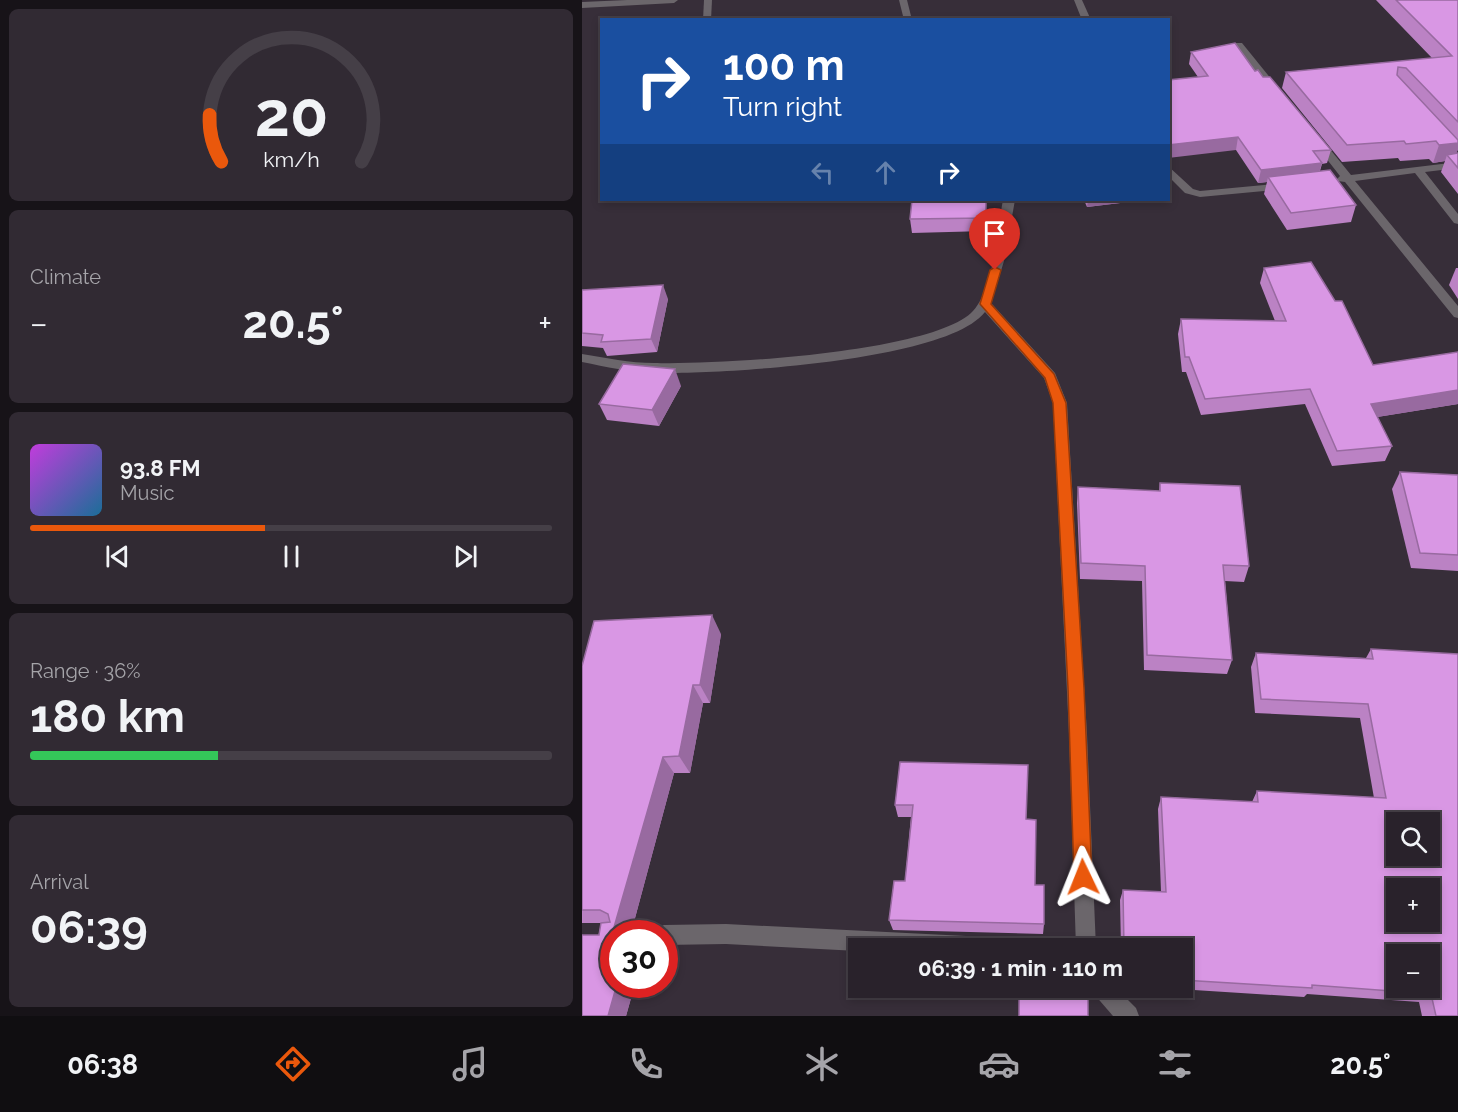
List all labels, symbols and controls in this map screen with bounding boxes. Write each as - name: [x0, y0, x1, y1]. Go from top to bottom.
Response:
- text: 100 m: [723, 41, 845, 90]
- icon: right: [624, 42, 702, 120]
- text: 20: [254, 77, 328, 151]
- text: Turn right: [723, 91, 842, 122]
- text: km/h: [263, 148, 319, 173]
- icon: left: [806, 156, 839, 189]
- icon: ahead: [869, 156, 902, 189]
- icon: right: [932, 156, 965, 189]
- pin: [969, 208, 1020, 270]
- icon: arrive: [978, 217, 1011, 250]
- text: Climate: [30, 265, 101, 289]
- text: 20.5°: [243, 296, 343, 349]
- text: −: [30, 304, 48, 343]
- text: +: [538, 304, 552, 343]
- text: 93.8 FM: [120, 455, 200, 481]
- text: Music: [120, 481, 174, 505]
- icon: previous: [101, 540, 134, 573]
- icon: pause: [275, 540, 308, 573]
- icon: next: [449, 540, 482, 573]
- text: Range · 36%: [30, 659, 141, 683]
- text: 180 km: [30, 690, 185, 743]
- map controls: [1386, 812, 1440, 998]
- button: search: [1386, 812, 1440, 866]
- position arrow: [1051, 845, 1115, 909]
- text: Arrival: [30, 870, 89, 894]
- button: +: [1386, 878, 1440, 932]
- text: 06:39: [30, 901, 148, 954]
- speed limit sign: 30: [600, 920, 678, 998]
- button: −: [1386, 944, 1440, 998]
- text: 06:39 · 1 min · 110 m: [918, 955, 1123, 981]
- icon: directions: [272, 1043, 314, 1085]
- icon: music: [449, 1043, 491, 1085]
- icon: phone: [625, 1043, 667, 1085]
- icon: climate: [801, 1043, 843, 1085]
- icon: car: [978, 1043, 1020, 1085]
- icon: filters: [1154, 1043, 1196, 1085]
- text: 06:38: [67, 1049, 138, 1080]
- text: 20.5°: [1330, 1049, 1391, 1080]

